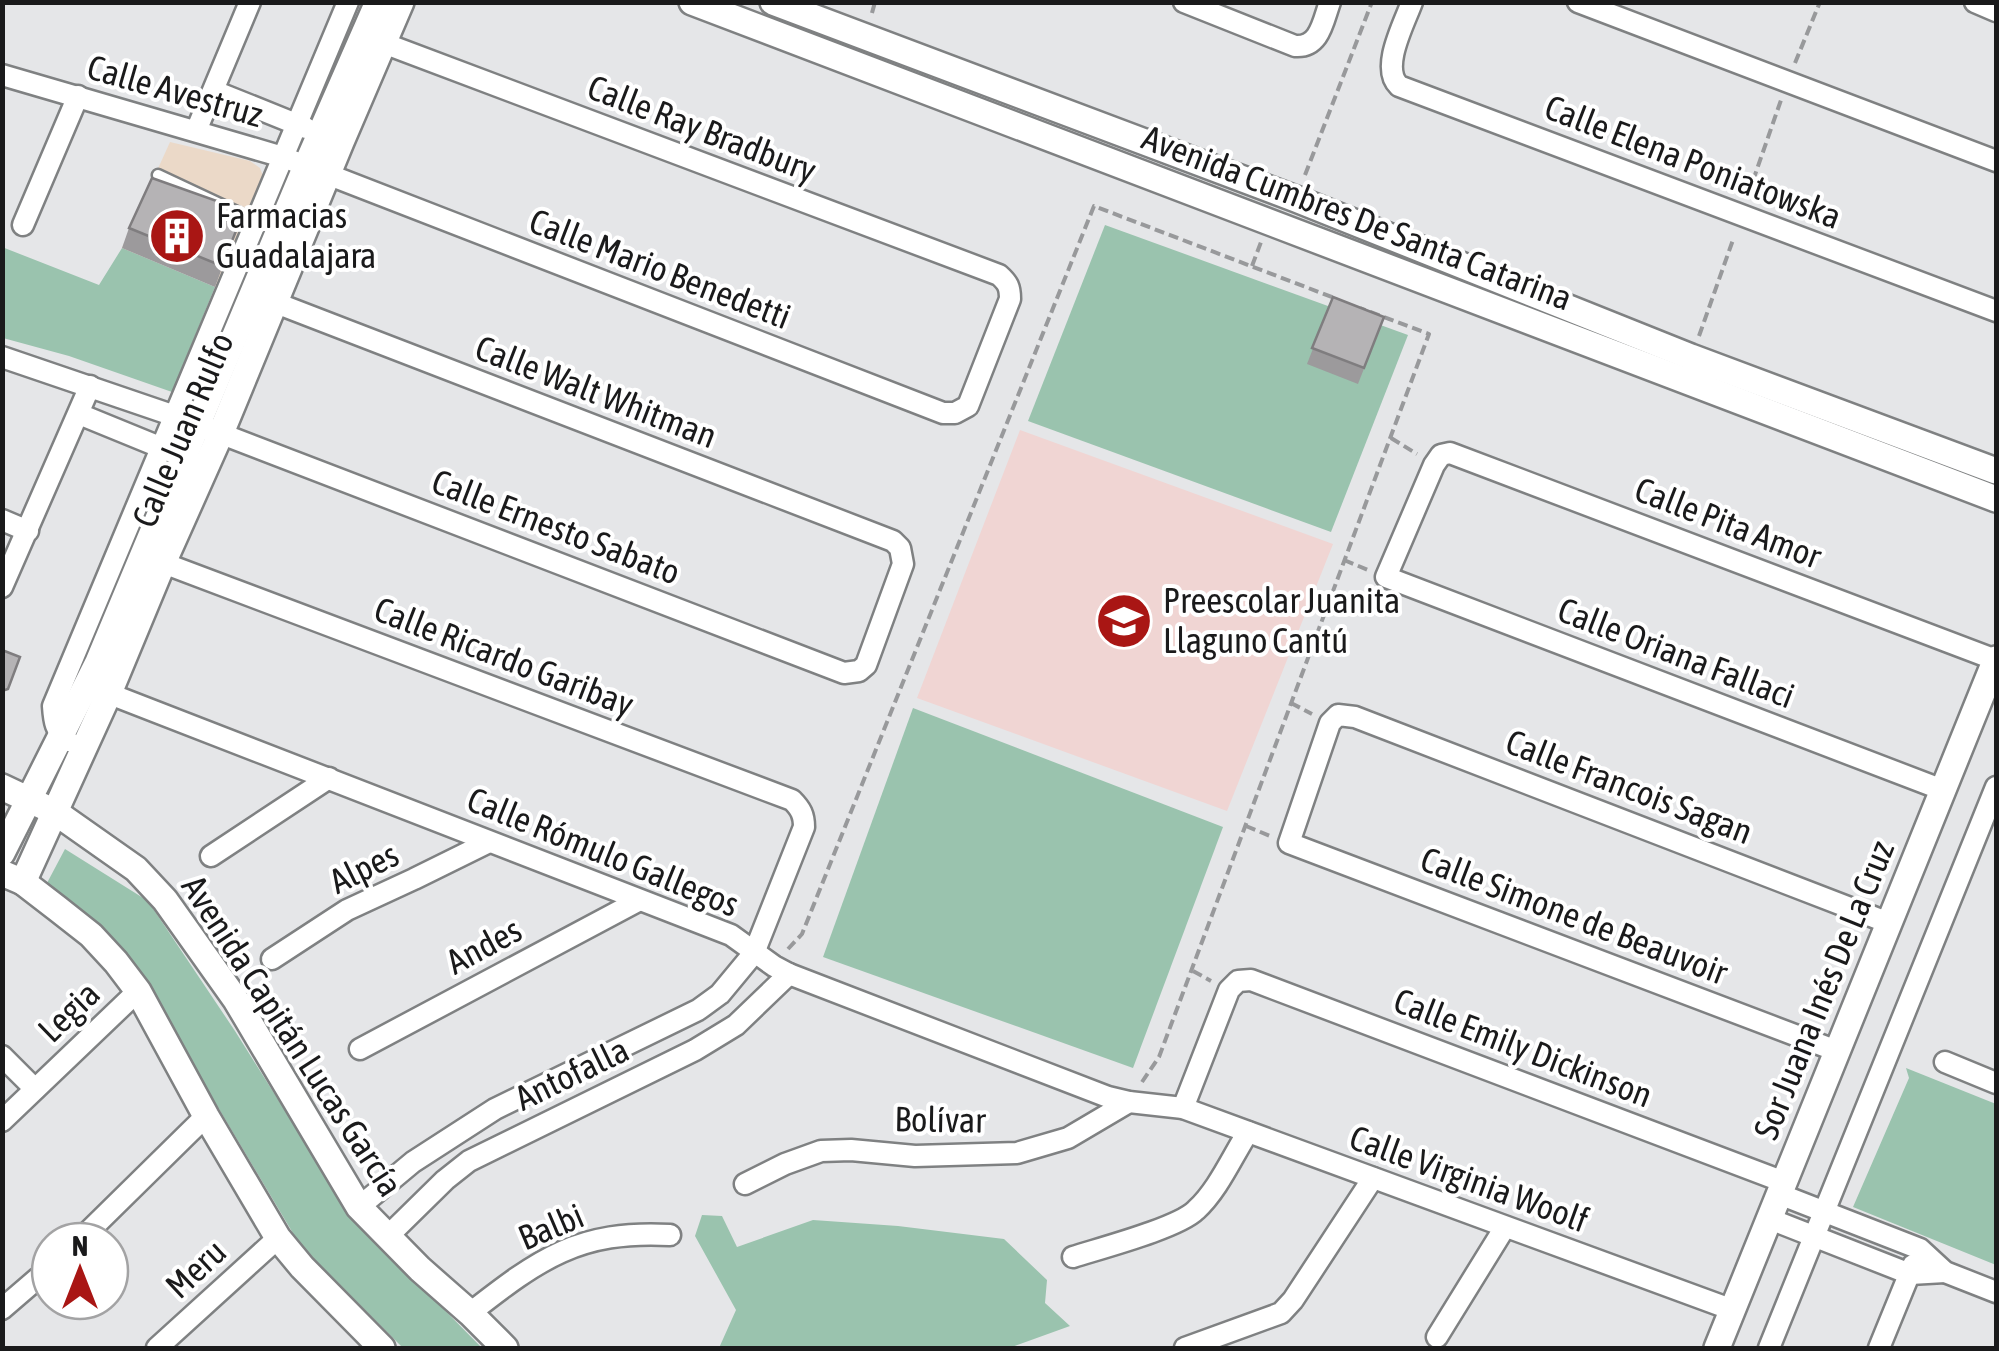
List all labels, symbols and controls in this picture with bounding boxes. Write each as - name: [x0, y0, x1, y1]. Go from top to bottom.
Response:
- street label: Calle Avestruz: [83, 46, 268, 134]
- street label: Calle Ray Bradbury: [583, 66, 822, 190]
- street label: Calle Elena Poniatowska: [1540, 86, 1847, 236]
- street label: Avenida Cumbres De Santa Catarina: [1137, 117, 1578, 318]
- place label: Farmacias Guadalajara: [216, 195, 376, 275]
- street label: Calle Mario Benedetti: [524, 200, 796, 336]
- building icon: Farmacias Guadalajara: [147, 206, 207, 266]
- street label: Calle Juan Rulfo: [123, 327, 241, 533]
- street label: Calle Walt Whitman: [470, 327, 722, 455]
- street label: Calle Ernesto Sabato: [427, 460, 686, 592]
- street label: Calle Pita Amor: [1630, 468, 1827, 576]
- place label: Preescolar Juanita Llaguno Cantú: [1163, 580, 1400, 660]
- street label: Calle Ricardo Garibay: [369, 588, 640, 724]
- street label: Calle Oriana Fallaci: [1553, 589, 1800, 715]
- school or university icon: Preescolar Juanita Llaguno Cantú: [1094, 591, 1154, 651]
- street label: Calle Francois Sagan: [1501, 721, 1758, 851]
- street label: Calle Rómulo Gallegos: [462, 778, 745, 924]
- street label: Alpes: [323, 834, 404, 901]
- street label: Sor Juana Inés De La Cruz: [1745, 834, 1901, 1145]
- street label: Calle Simone de Beauvoir: [1416, 838, 1734, 992]
- street label: Avenida Capitán Lucas García: [174, 868, 411, 1203]
- street label: Andes: [439, 909, 528, 981]
- street label: Legia: [30, 973, 107, 1050]
- street label: Calle Emily Dickinson: [1389, 979, 1658, 1115]
- street label: Antofalla: [508, 1029, 635, 1118]
- street label: Bolívar: [894, 1098, 987, 1140]
- street label: Calle Virginia Woolf: [1345, 1116, 1594, 1240]
- street label: Balbi: [512, 1195, 589, 1258]
- north arrow: [30, 1221, 130, 1321]
- text: N: [72, 1230, 88, 1262]
- street label: Meru: [157, 1231, 233, 1306]

